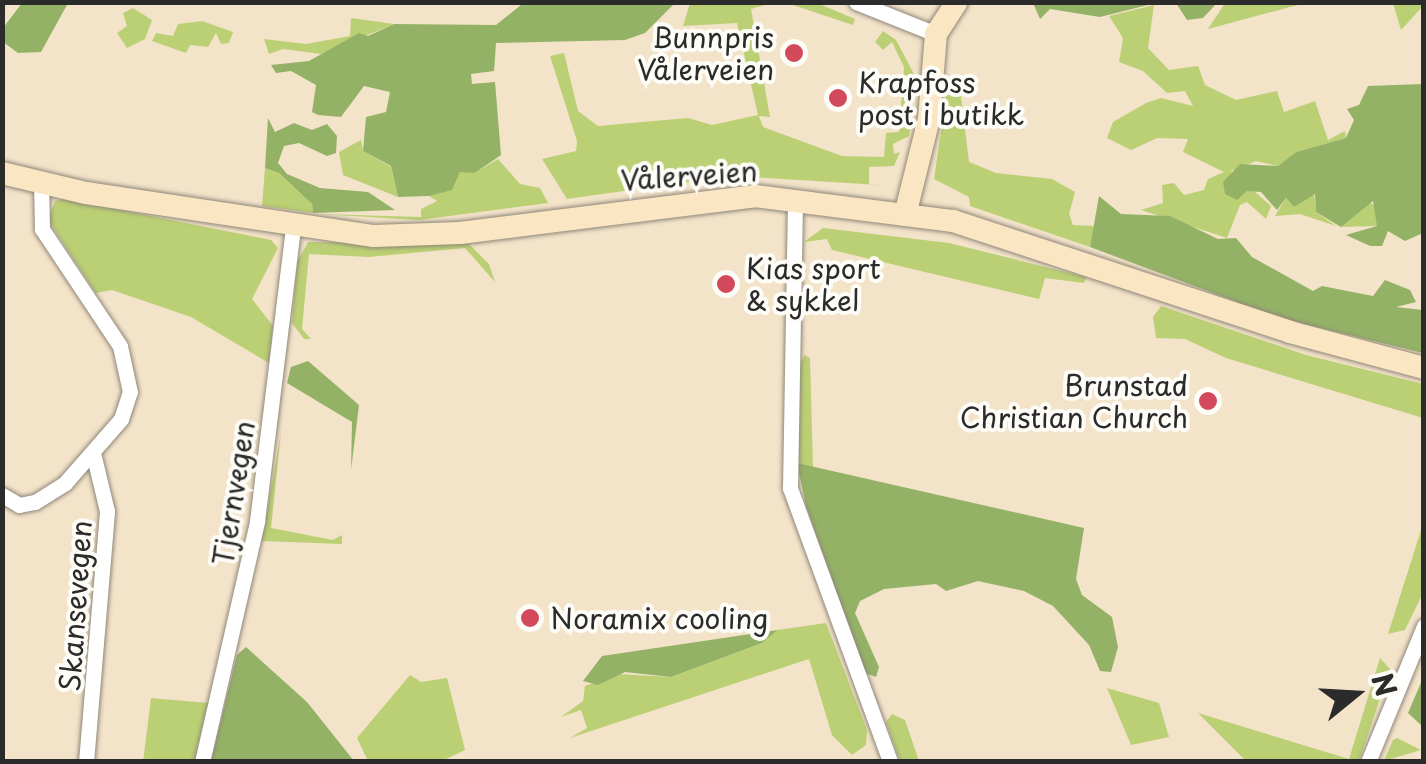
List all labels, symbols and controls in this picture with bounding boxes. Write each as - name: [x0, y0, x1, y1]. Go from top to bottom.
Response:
- place label: Bunnpris Vålerveien: [637, 20, 774, 86]
- marker: Bunnpris Vålerveien: [783, 42, 805, 64]
- place label: Krapfoss post i butikk: [858, 65, 1025, 131]
- marker: Krapfoss post i butikk: [827, 87, 849, 109]
- street label: Vålerveien: [620, 153, 758, 197]
- place label: Kias sport & sykkel: [746, 251, 881, 317]
- marker: Kias sport & sykkel: [715, 273, 737, 295]
- place label: Brunstad Christian Church: [960, 368, 1188, 434]
- marker: Brunstad Christian Church: [1197, 390, 1219, 412]
- street label: Tjernvegen: [205, 418, 261, 568]
- street label: Skansevegen: [52, 519, 98, 693]
- place label: Noramix cooling: [550, 601, 769, 635]
- marker: Noramix cooling: [519, 607, 541, 629]
- north arrow: [1306, 644, 1406, 744]
- text: N: [1361, 667, 1409, 702]

